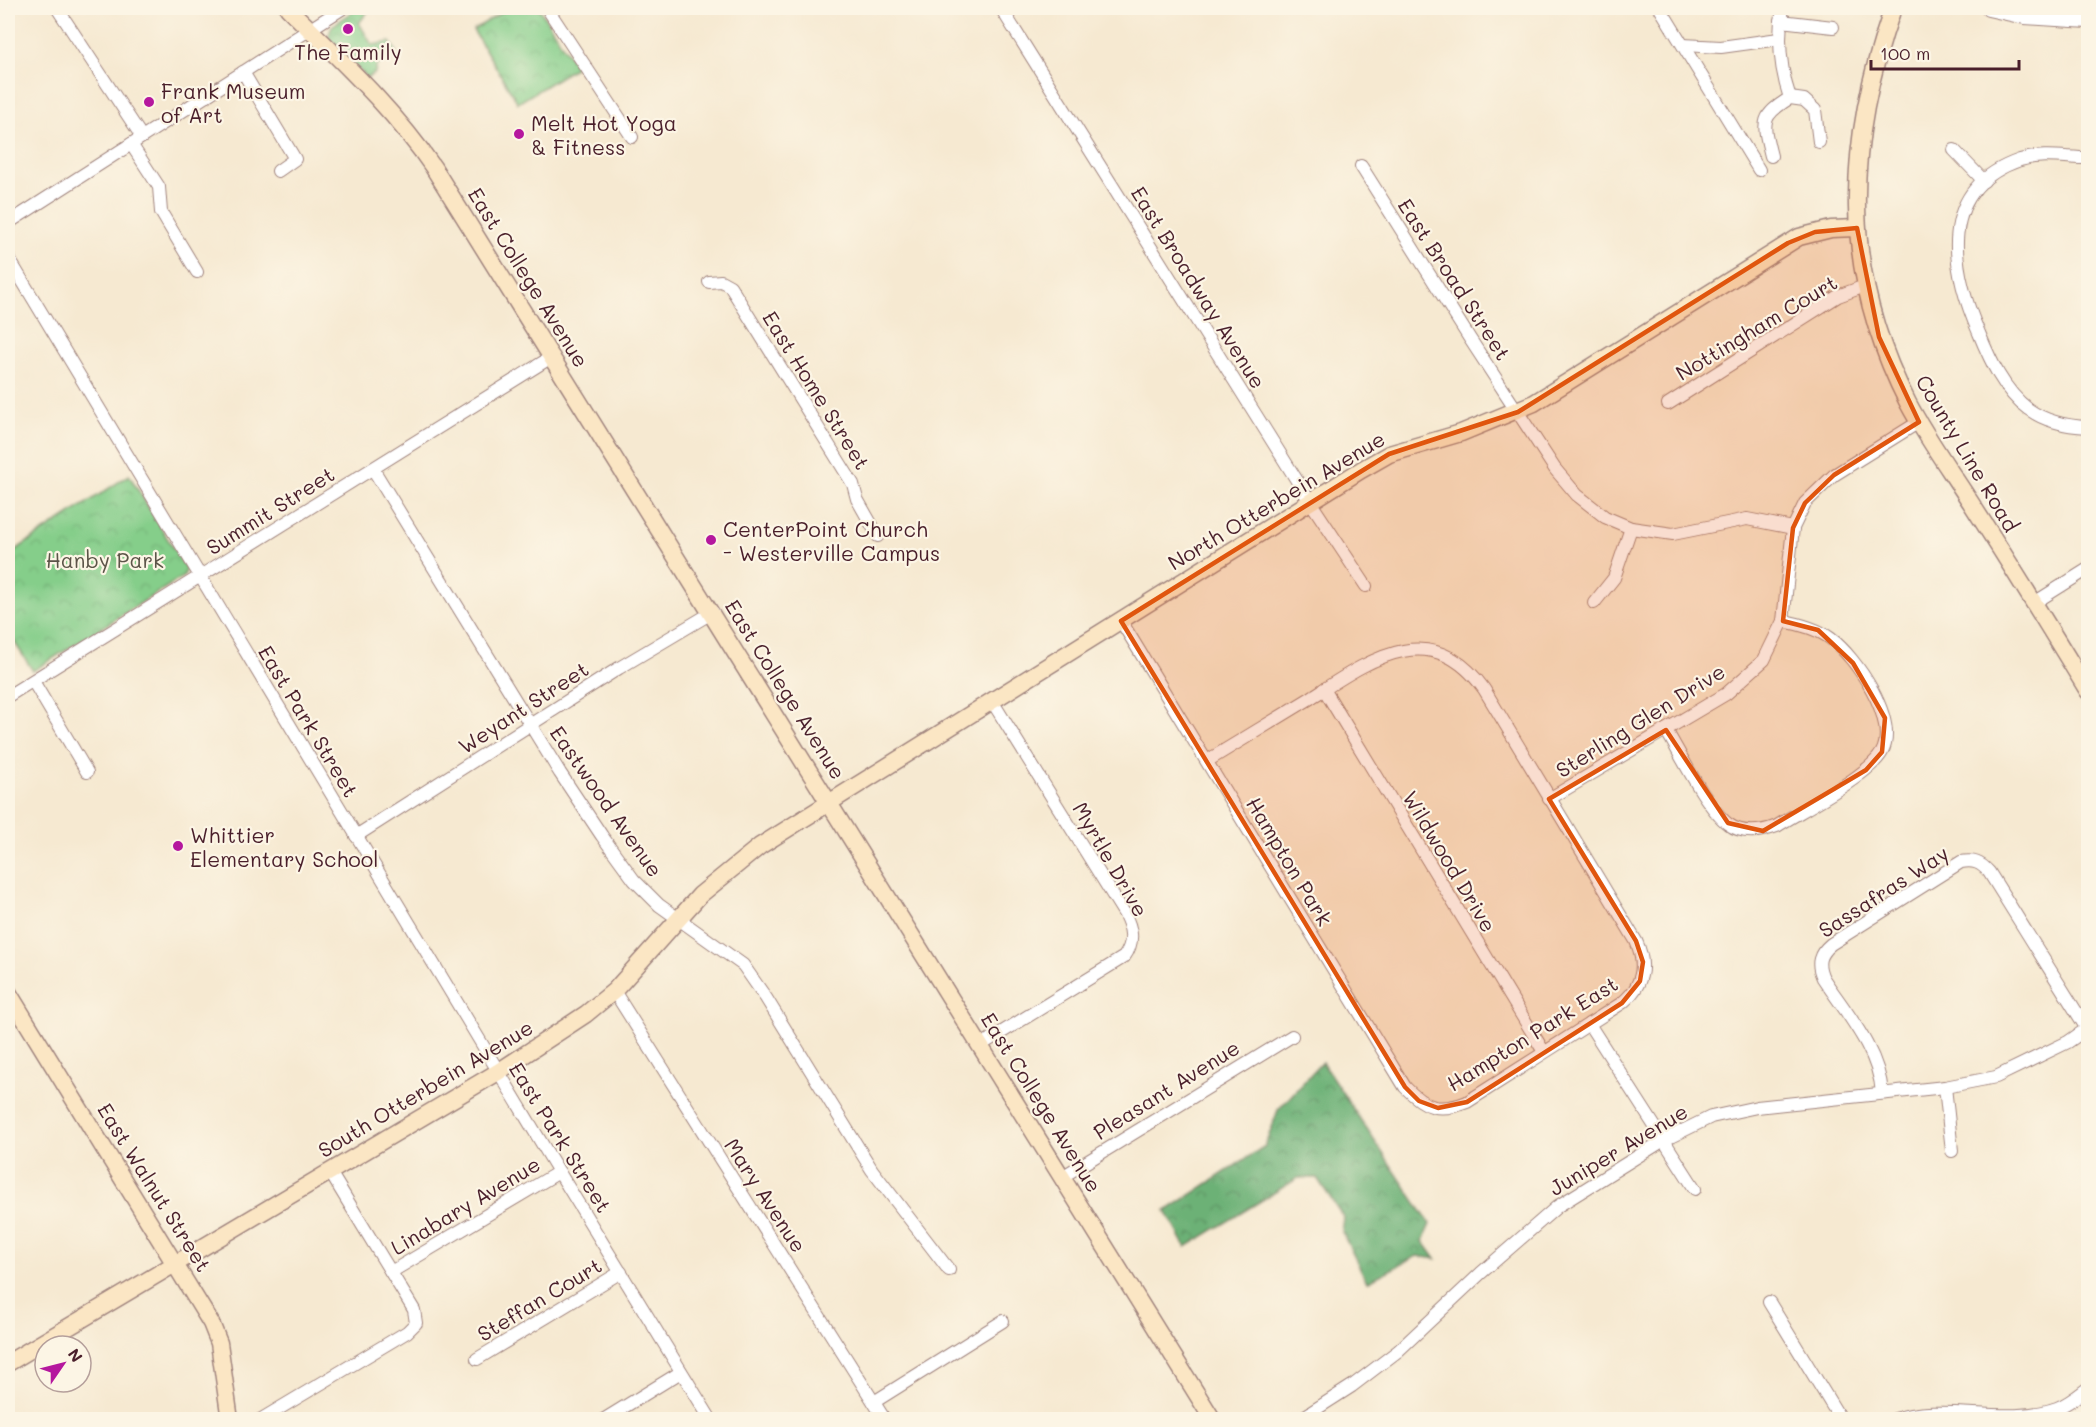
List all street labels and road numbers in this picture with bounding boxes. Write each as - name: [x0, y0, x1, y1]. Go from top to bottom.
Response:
- street label: East Broadway Avenue: [1126, 181, 1272, 393]
- street label: East College Avenue: [463, 182, 595, 372]
- street label: East Broad Street: [1393, 193, 1517, 365]
- street label: Nottingham Court: [1670, 268, 1842, 386]
- street label: East Home Street: [757, 306, 877, 474]
- street label: County Line Road: [1910, 369, 2026, 537]
- street label: North Otterbein Avenue: [1162, 424, 1390, 576]
- street label: Summit Street: [201, 460, 339, 560]
- street label: East College Avenue: [720, 594, 852, 784]
- street label: East Park Street: [253, 640, 365, 802]
- street label: Weyant Street: [453, 655, 593, 759]
- street label: Sterling Glen Drive: [1550, 657, 1730, 783]
- street label: Eastwood Avenue: [545, 720, 669, 882]
- street label: Wildwood Drive: [1397, 785, 1503, 937]
- street label: Hampton Park: [1241, 792, 1339, 930]
- street label: Myrtle Drive: [1067, 797, 1155, 921]
- street label: Sassafras Way: [1813, 839, 1953, 943]
- street label: Hampton Park East: [1441, 969, 1623, 1097]
- street label: East College Avenue: [976, 1007, 1108, 1197]
- street label: South Otterbein Avenue: [313, 1013, 537, 1163]
- street label: Pleasant Avenue: [1088, 1033, 1244, 1145]
- street label: East Park Street: [504, 1057, 618, 1217]
- street label: Juniper Avenue: [1544, 1097, 1692, 1201]
- street label: East Walnut Street: [92, 1098, 218, 1276]
- street label: Mary Avenue: [719, 1133, 813, 1257]
- street label: Linabary Avenue: [385, 1150, 545, 1260]
- street label: Steffan Court: [472, 1251, 606, 1347]

